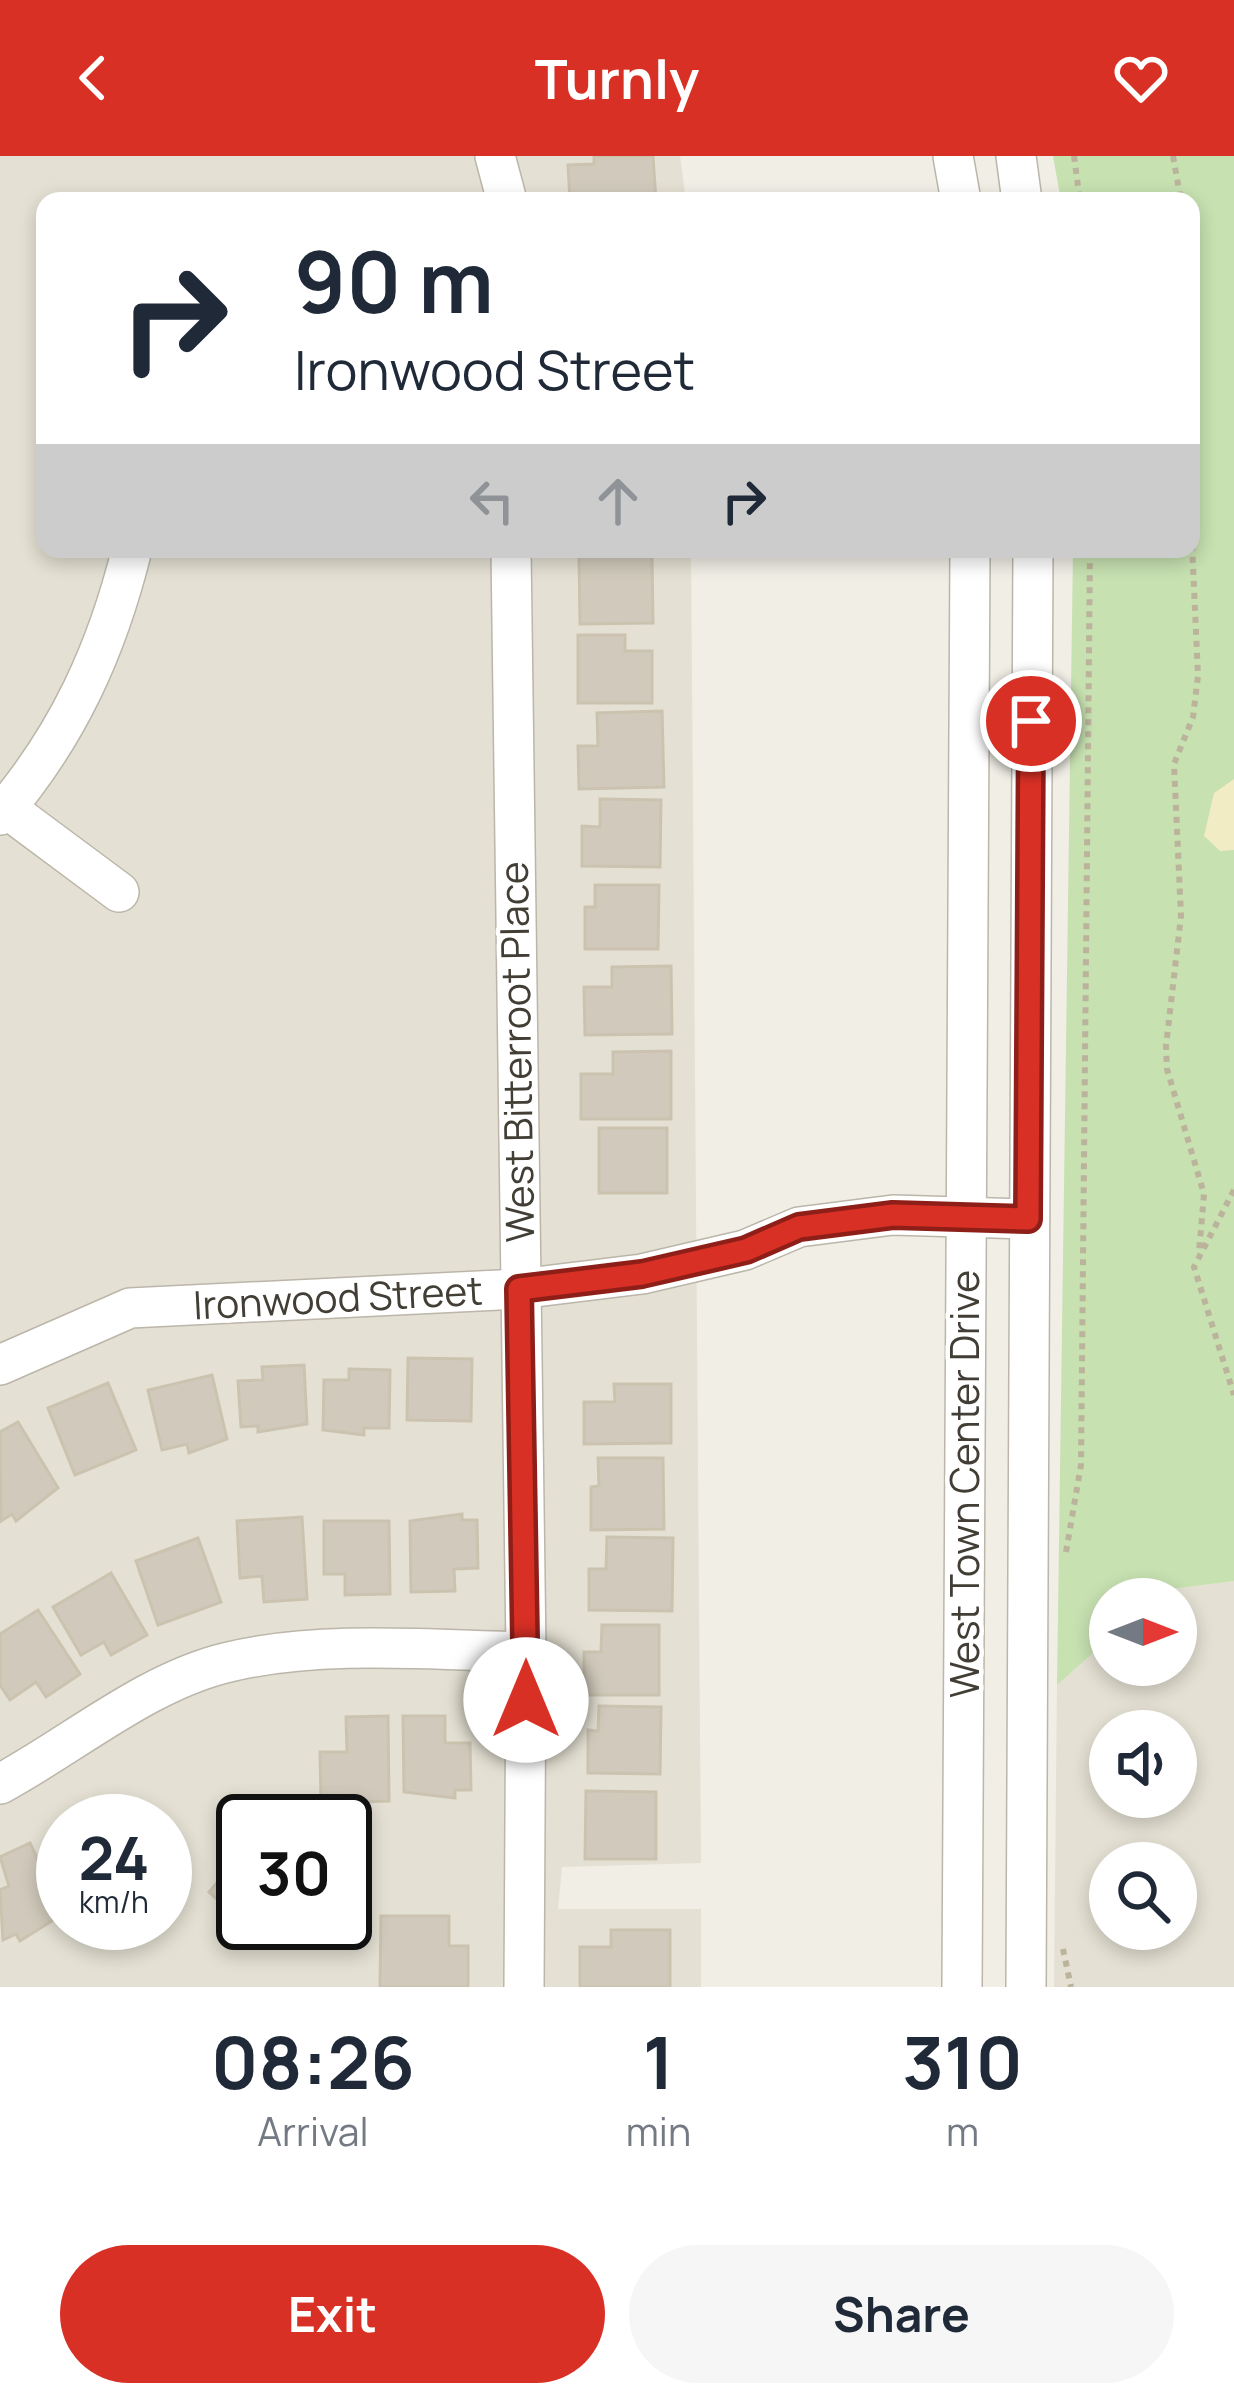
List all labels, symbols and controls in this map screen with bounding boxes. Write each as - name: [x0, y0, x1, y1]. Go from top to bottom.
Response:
- text: Turnly: [535, 41, 699, 115]
- icon: back: [60, 45, 126, 111]
- icon: heart: [1108, 45, 1174, 111]
- text: 90 m: [294, 223, 494, 338]
- icon: right: [96, 240, 252, 396]
- text: Ironwood Street: [294, 332, 695, 406]
- icon: left: [459, 468, 525, 534]
- icon: ahead: [585, 468, 651, 534]
- icon: right: [711, 468, 777, 534]
- pin: [980, 670, 1082, 772]
- icon: arrive: [998, 688, 1064, 754]
- street label: West Bitterroot Place: [486, 861, 546, 1243]
- street label: Ironwood Street: [192, 1262, 484, 1332]
- street label: West Town Center Drive: [937, 1270, 991, 1698]
- north arrow: [1089, 1578, 1197, 1686]
- map controls: [1089, 1578, 1197, 1950]
- position arrow: [463, 1637, 589, 1763]
- button: sound: [1089, 1710, 1197, 1818]
- speed limit sign: 30: [216, 1794, 372, 1950]
- text: 24: [78, 1816, 150, 1898]
- button: search: [1089, 1842, 1197, 1950]
- text: km/h: [79, 1881, 149, 1922]
- text: 08:26: [211, 2012, 415, 2111]
- text: 1: [643, 2012, 674, 2111]
- text: 310: [902, 2012, 1023, 2111]
- text: Arrival: [257, 2104, 369, 2158]
- text: min: [626, 2104, 691, 2158]
- text: m: [946, 2104, 979, 2158]
- button: Exit: [60, 2245, 605, 2383]
- button: Share: [629, 2245, 1174, 2383]

